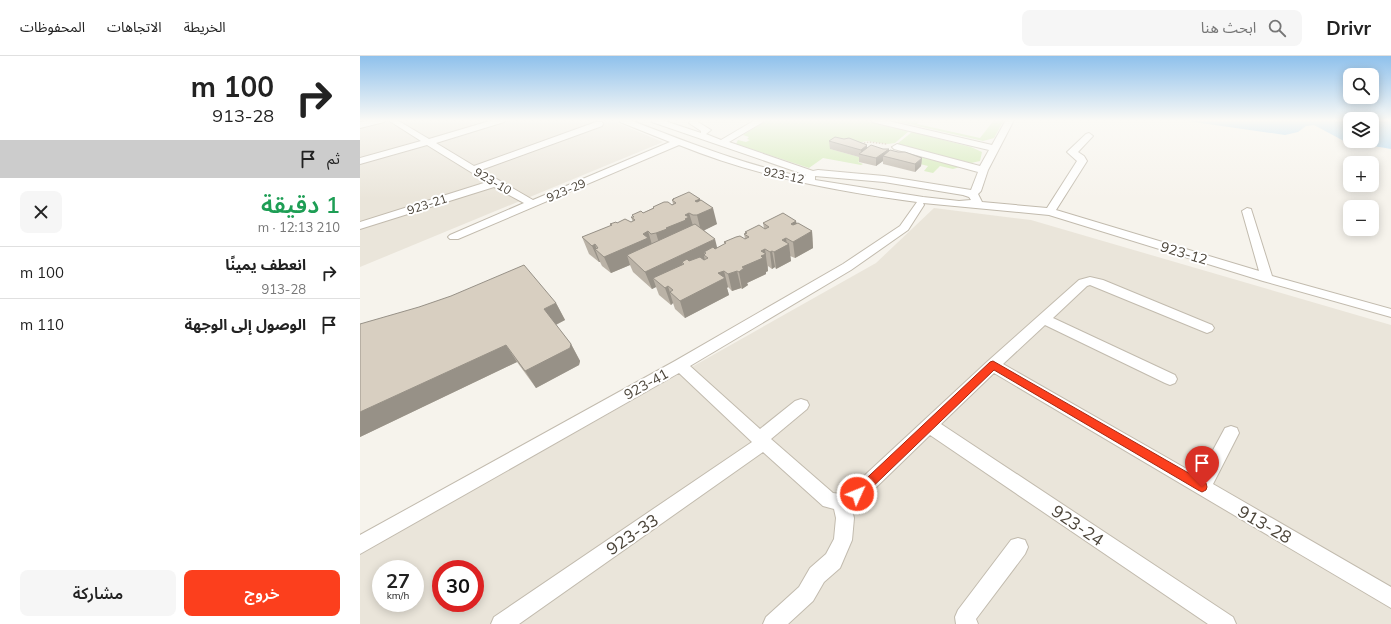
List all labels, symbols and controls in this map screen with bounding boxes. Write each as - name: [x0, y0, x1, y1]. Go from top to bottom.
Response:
- search box: [1022, 10, 1302, 46]
- text: Drivr: [1326, 16, 1371, 40]
- icon: search: [1266, 17, 1288, 39]
- text: المحفوظات: [20, 18, 85, 36]
- text: الاتجاهات: [107, 18, 162, 36]
- text: الخريطة: [184, 18, 226, 36]
- text: ابحث هنا: [1201, 18, 1256, 37]
- map controls: [1343, 68, 1379, 236]
- button: search: [1343, 68, 1379, 104]
- text: 100 m: [191, 69, 274, 104]
- icon: right: [288, 72, 340, 124]
- text: 913-28: [212, 104, 274, 127]
- button: layers: [1343, 112, 1379, 148]
- icon: arrive: [297, 148, 319, 170]
- text: ثم: [327, 149, 340, 168]
- button: +: [1343, 156, 1379, 192]
- street label: 923-12: [762, 163, 806, 187]
- street label: 923-10: [471, 164, 515, 198]
- street label: 923-29: [544, 175, 588, 205]
- text: 1 دقيقة: [261, 189, 340, 219]
- button: close: [20, 191, 62, 233]
- street label: 923-21: [405, 191, 449, 217]
- button: −: [1343, 200, 1379, 236]
- text: 210 m · 12:13: [258, 219, 340, 235]
- street label: 923-12: [1158, 237, 1210, 269]
- text: انعطف يمينًا: [225, 255, 306, 274]
- icon: right: [318, 262, 340, 284]
- text: 100 m: [20, 263, 64, 282]
- text: 913-28: [261, 281, 306, 297]
- icon: arrive: [318, 314, 340, 336]
- text: 110 m: [20, 315, 64, 334]
- text: الوصول إلى الوجهة: [185, 315, 306, 334]
- street label: 923-41: [621, 364, 671, 404]
- pin: [1185, 446, 1219, 487]
- icon: arrive: [1191, 452, 1213, 474]
- position arrow: [836, 473, 878, 515]
- street label: 923-24: [1048, 500, 1108, 550]
- street label: 913-28: [1235, 500, 1295, 548]
- street label: 923-33: [602, 509, 662, 559]
- speed limit sign: 30: [432, 560, 484, 612]
- text: 27: [386, 568, 410, 593]
- button: مشاركة: [20, 570, 176, 616]
- button: خروج: [184, 570, 340, 616]
- text: km/h: [387, 589, 409, 602]

